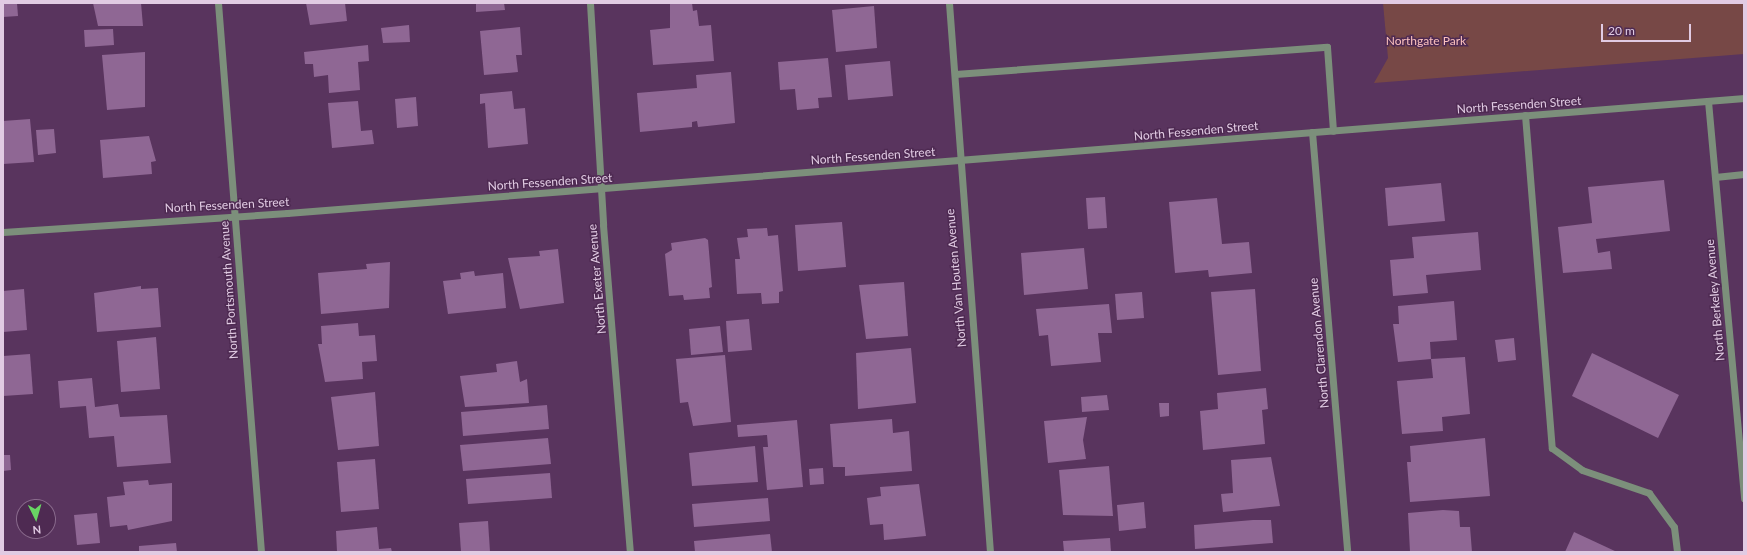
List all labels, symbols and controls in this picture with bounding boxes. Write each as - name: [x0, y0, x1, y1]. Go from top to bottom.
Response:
- scale bar: [1603, 16, 1693, 42]
- text: 20 m: [1608, 23, 1635, 38]
- park label: Northgate Park: [1386, 34, 1466, 48]
- street label: North Fessenden Street: [1456, 93, 1582, 117]
- street label: North Fessenden Street: [1133, 118, 1259, 144]
- street label: North Fessenden Street: [810, 144, 936, 168]
- street label: North Fessenden Street: [487, 170, 613, 194]
- street label: North Fessenden Street: [164, 195, 290, 215]
- street label: North Van Houten Avenue: [943, 208, 969, 348]
- street label: North Portsmouth Avenue: [217, 220, 241, 360]
- street label: North Exeter Avenue: [585, 223, 609, 335]
- street label: North Berkeley Avenue: [1702, 238, 1728, 362]
- street label: North Clarendon Avenue: [1306, 277, 1332, 409]
- north arrow: [16, 499, 56, 539]
- text: N: [32, 524, 42, 537]

